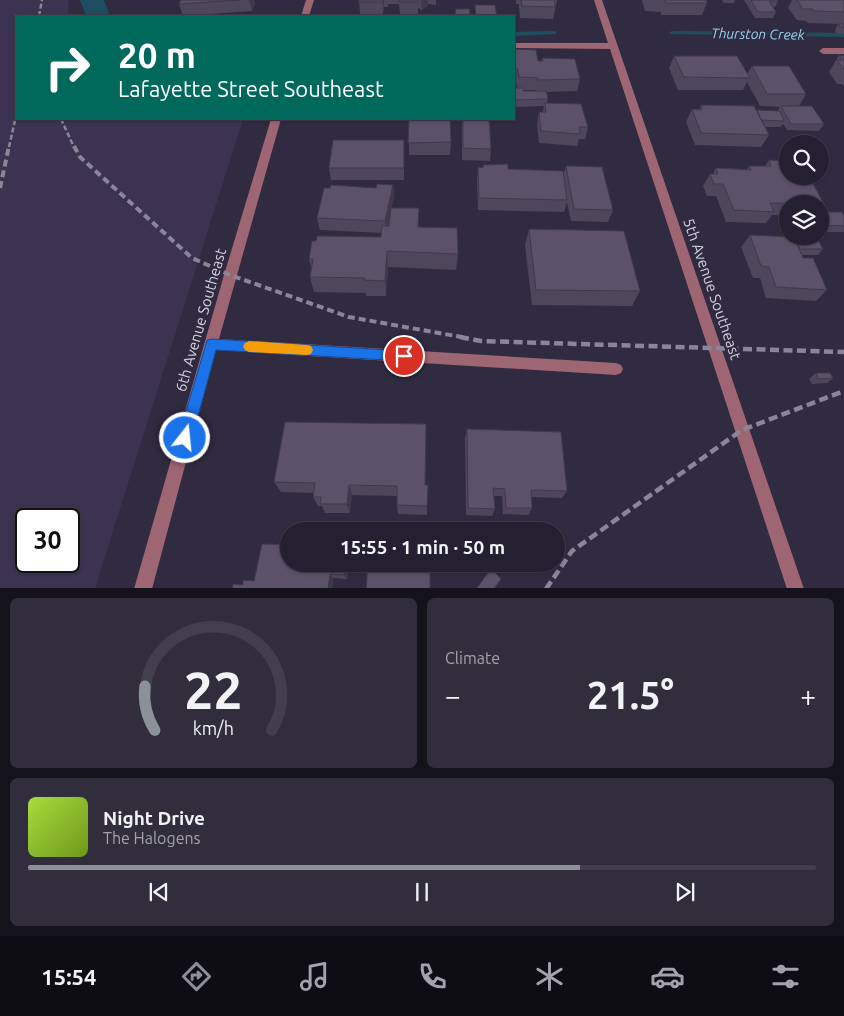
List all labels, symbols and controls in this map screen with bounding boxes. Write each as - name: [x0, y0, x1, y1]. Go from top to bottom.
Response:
- water label: Thurston Creek: [711, 25, 806, 43]
- icon: right: [35, 35, 100, 100]
- text: 20 m: [118, 35, 196, 75]
- text: Lafayette Street Southeast: [118, 76, 384, 101]
- map controls: [779, 135, 829, 245]
- button: search: [779, 135, 829, 185]
- button: layers: [779, 195, 829, 245]
- street label: 5th Avenue Southeast: [680, 216, 745, 362]
- street label: 6th Avenue Southeast: [172, 246, 229, 394]
- pin: [383, 335, 425, 377]
- icon: arrive: [390, 342, 418, 370]
- position arrow: [158, 411, 210, 463]
- speed limit sign: 30: [15, 508, 80, 573]
- text: 15:55 · 1 min · 50 m: [340, 536, 505, 558]
- text: Climate: [445, 649, 500, 667]
- text: 22: [184, 661, 243, 719]
- text: 21.5°: [587, 674, 674, 716]
- text: −: [445, 680, 461, 711]
- text: +: [800, 680, 816, 711]
- text: km/h: [193, 718, 234, 738]
- text: Night Drive: [103, 807, 205, 829]
- text: The Halogens: [103, 829, 201, 847]
- icon: previous: [145, 878, 173, 906]
- icon: pause: [408, 878, 436, 906]
- icon: next: [671, 878, 699, 906]
- icon: directions: [179, 959, 214, 994]
- icon: music: [297, 959, 332, 994]
- icon: phone: [415, 959, 450, 994]
- icon: climate: [532, 959, 567, 994]
- icon: car: [650, 959, 685, 994]
- icon: filters: [768, 959, 803, 994]
- text: 15:54: [41, 964, 96, 989]

